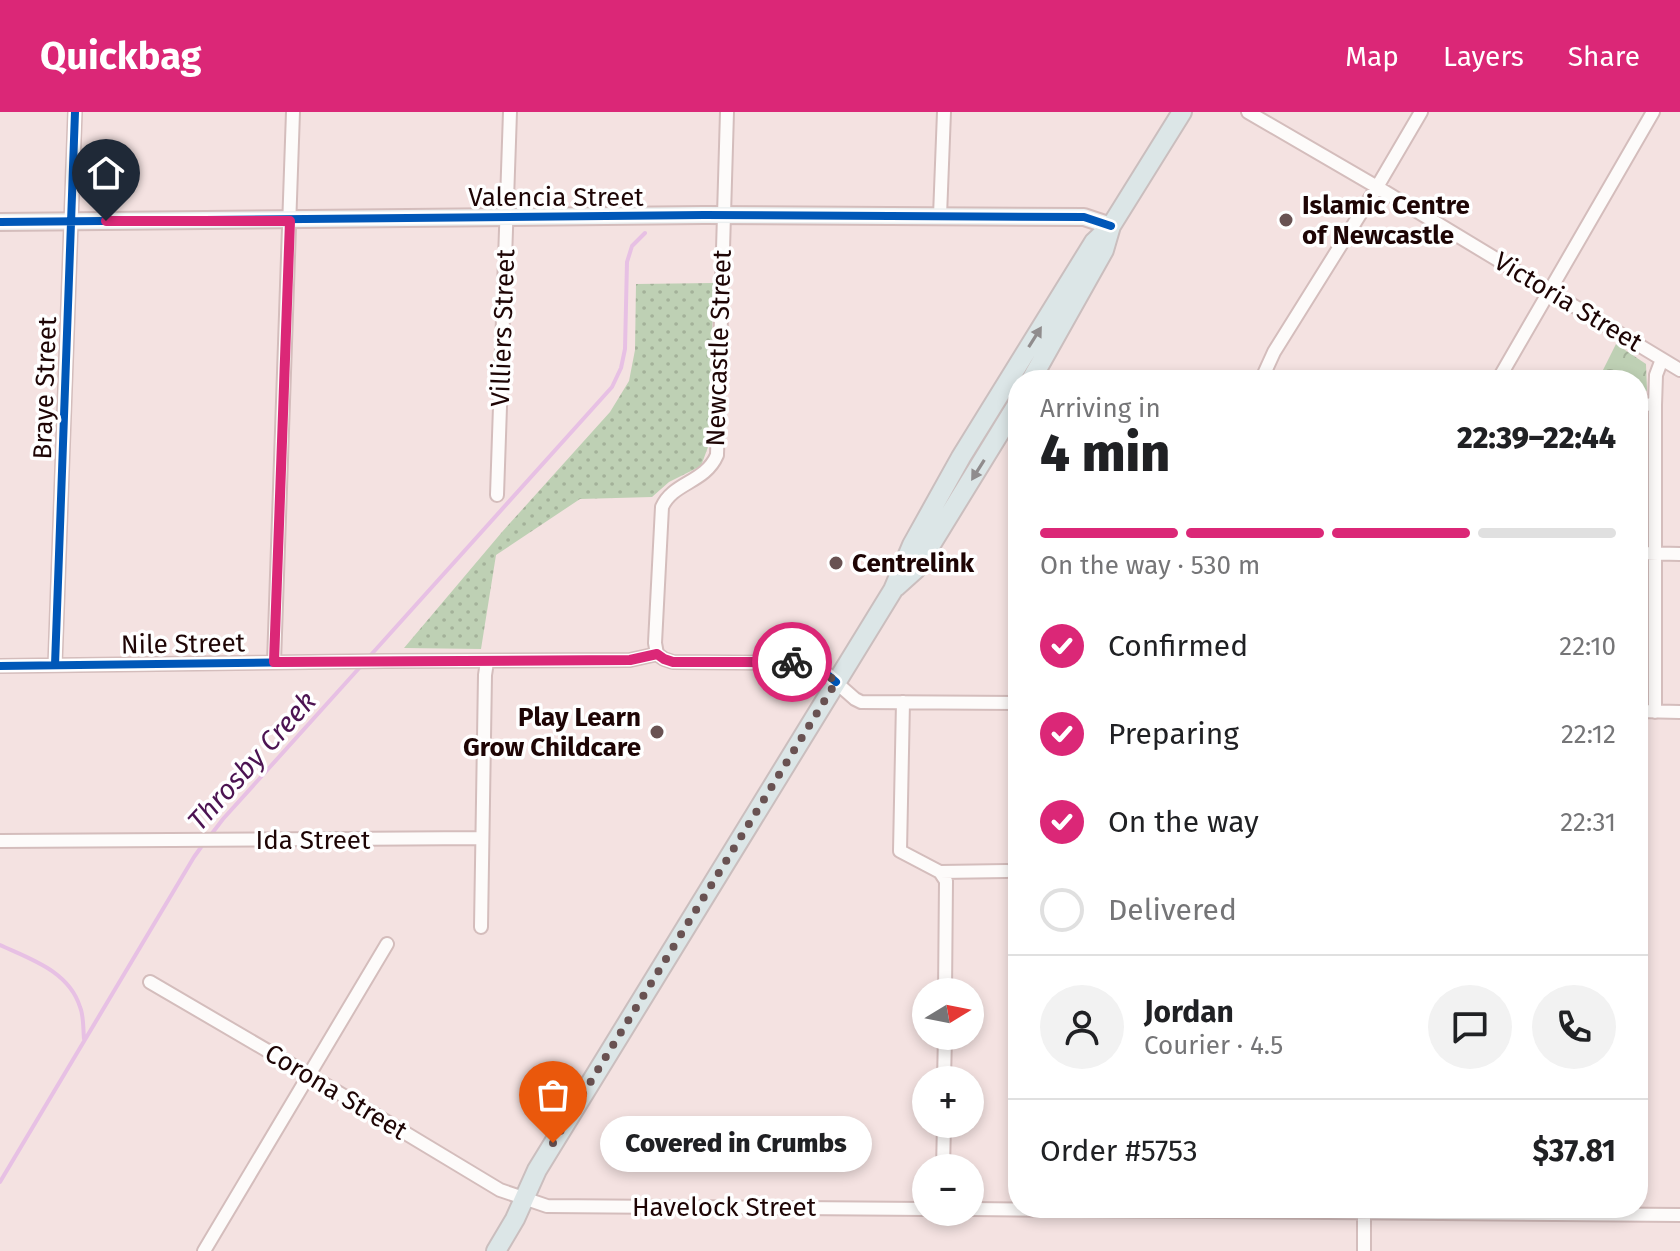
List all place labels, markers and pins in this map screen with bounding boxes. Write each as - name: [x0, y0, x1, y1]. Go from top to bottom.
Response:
- pin: [72, 139, 140, 221]
- place label: Islamic Centre of Newcastle: [1302, 190, 1470, 251]
- marker: Islamic Centre of Newcastle: [1277, 211, 1295, 229]
- place label: Centrelink: [852, 548, 975, 579]
- marker: Centrelink: [827, 554, 845, 572]
- place label: Play Learn Grow Childcare: [463, 702, 641, 763]
- marker: Play Learn Grow Childcare: [648, 723, 666, 741]
- pin: [519, 1061, 587, 1143]
- callout: Covered in Crumbs: [601, 1115, 873, 1171]

